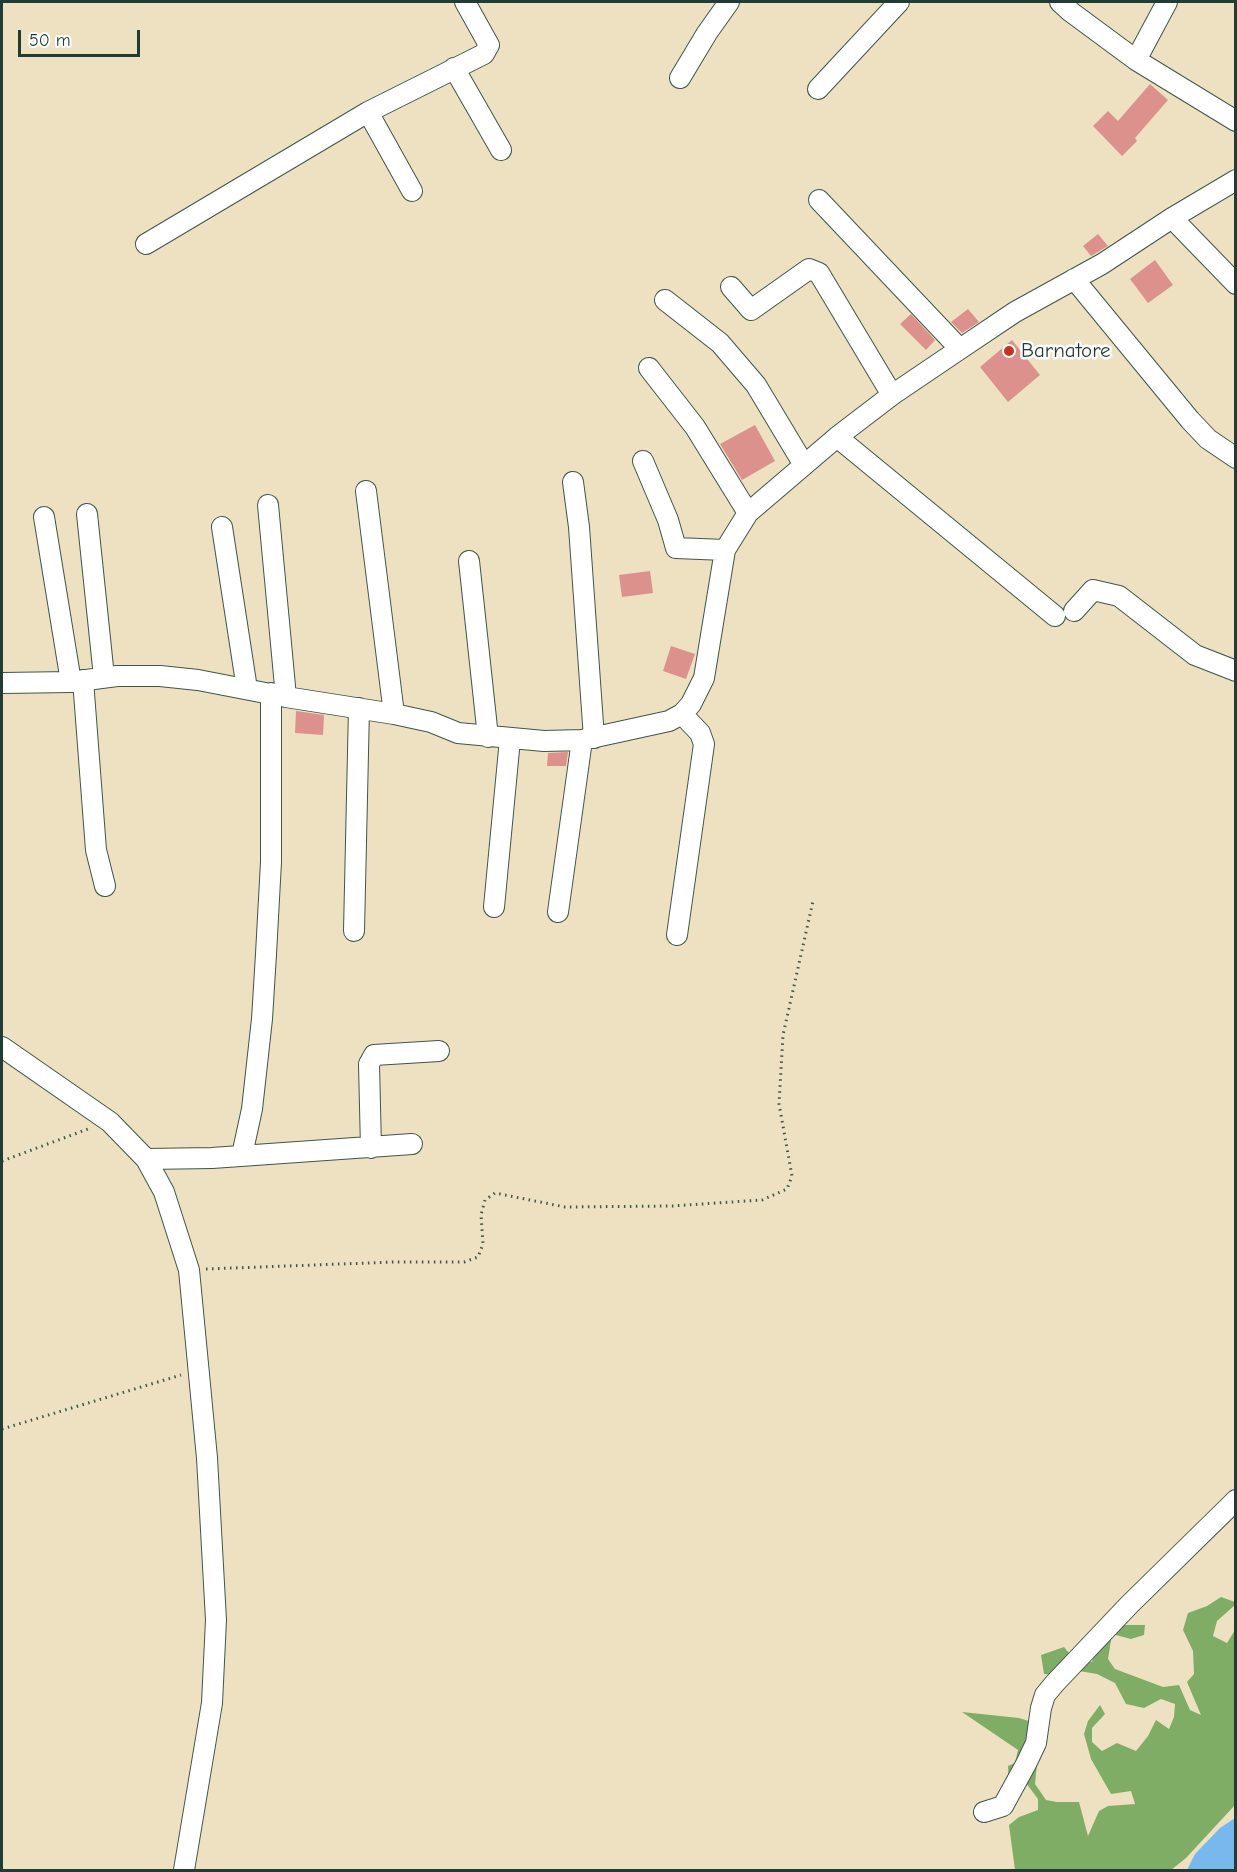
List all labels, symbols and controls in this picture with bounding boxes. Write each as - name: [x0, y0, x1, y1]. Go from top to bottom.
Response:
- scale bar: [21, 18, 142, 56]
- text: 50 m: [29, 30, 71, 51]
- place label: Barnatore: [1021, 338, 1111, 364]
- marker: Barnatore: [1002, 344, 1016, 358]

